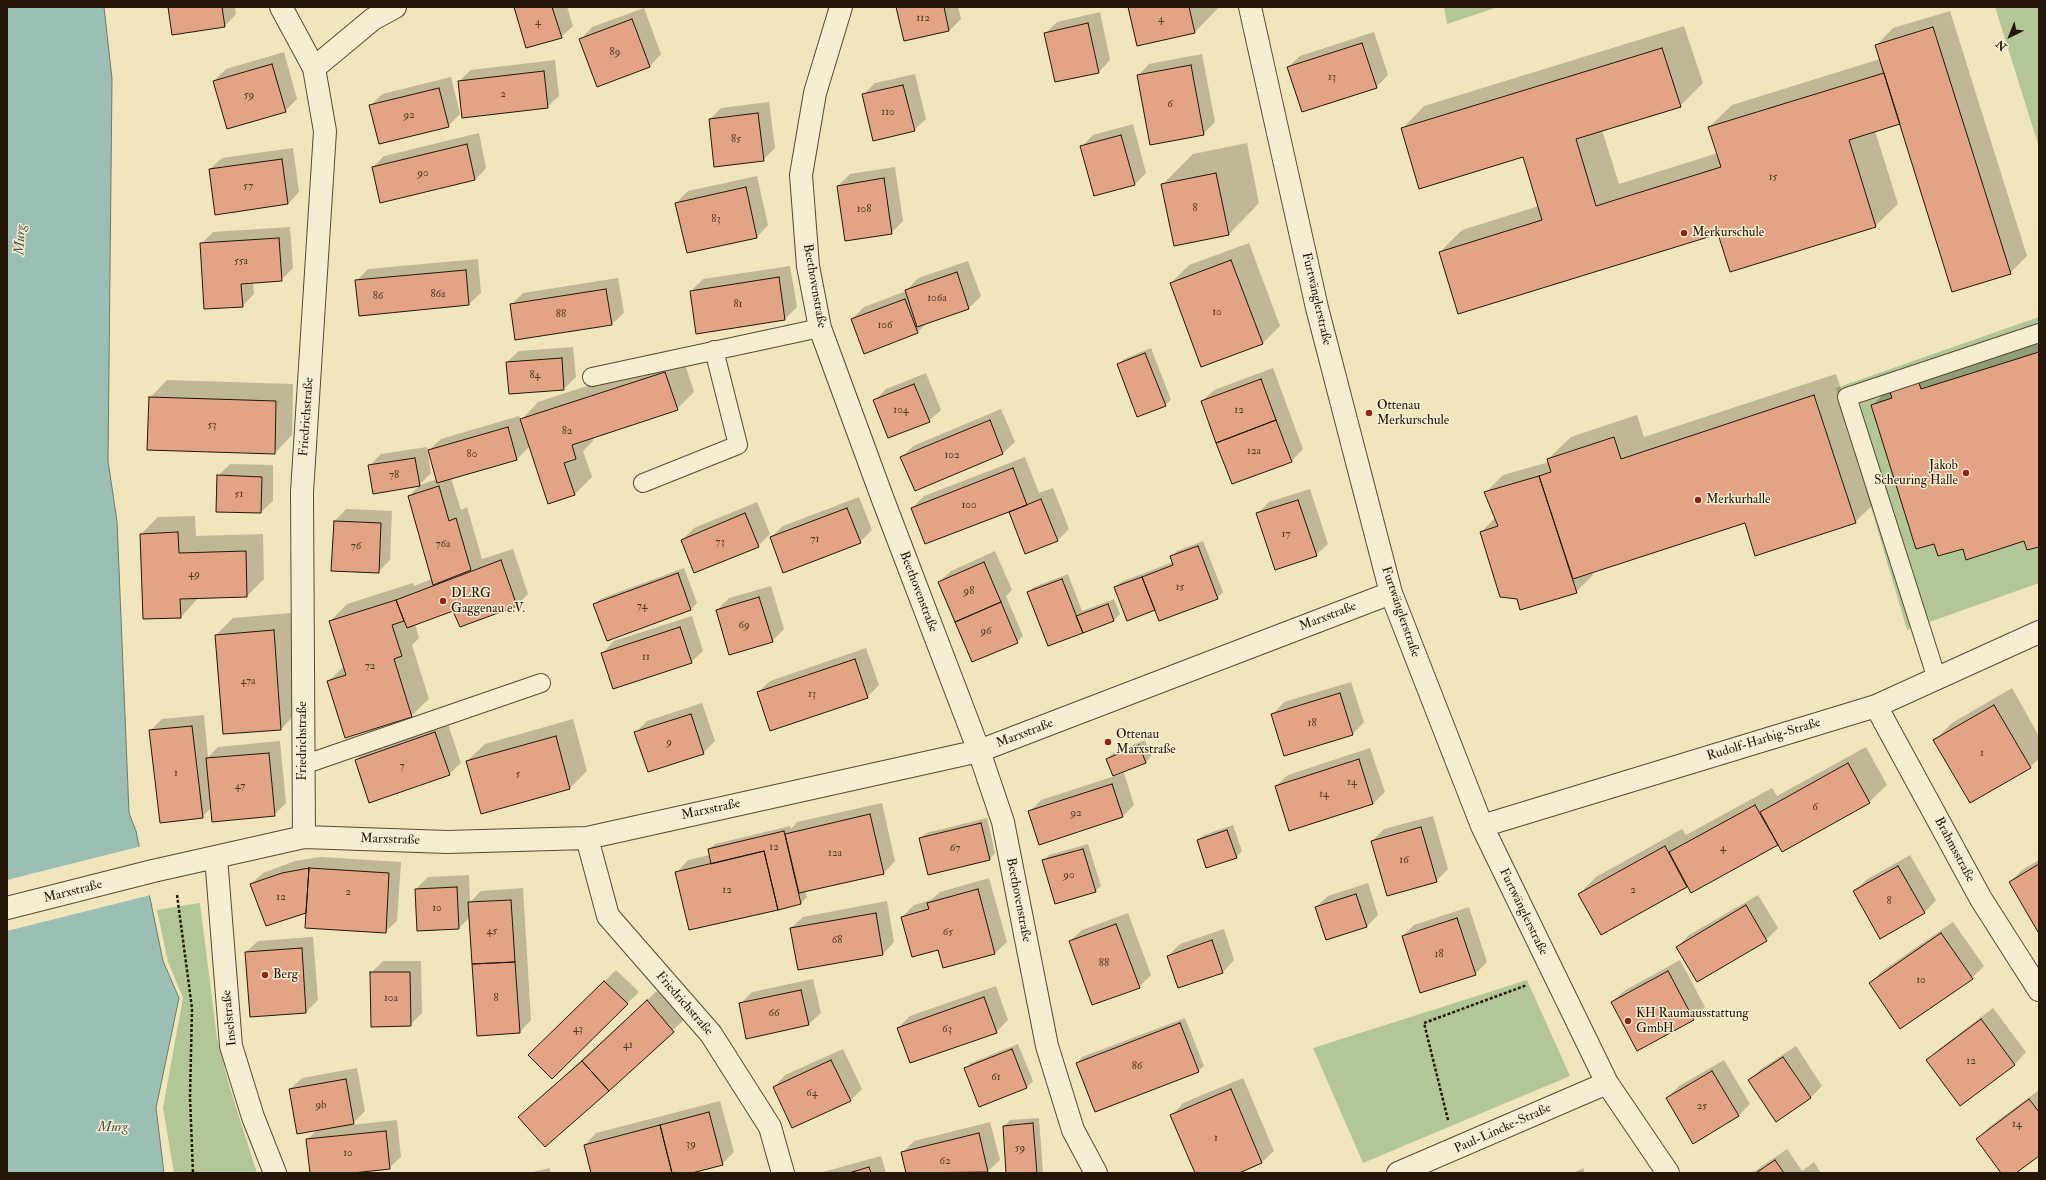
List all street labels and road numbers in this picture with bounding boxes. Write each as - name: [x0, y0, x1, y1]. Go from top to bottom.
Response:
- street label: Beethovenstraße: [799, 243, 829, 329]
- street label: Furtwänglerstraße: [1298, 251, 1334, 347]
- street label: Friedrichstraße: [296, 377, 318, 457]
- street label: Beethovenstraße: [895, 549, 941, 635]
- street label: Furtwänglerstraße: [1377, 565, 1423, 659]
- street label: Marxstraße: [1297, 599, 1359, 635]
- street label: Friedrichstraße: [295, 701, 311, 781]
- street label: Rudolf-Harbig-Straße: [1705, 715, 1823, 765]
- street label: Marxstraße: [994, 716, 1056, 752]
- street label: Marxstraße: [680, 796, 742, 824]
- street label: Brahmsstraße: [1930, 815, 1978, 885]
- street label: Marxstraße: [360, 831, 420, 849]
- street label: Beethovenstraße: [1002, 857, 1034, 943]
- street label: Furtwänglerstraße: [1495, 866, 1551, 958]
- street label: Marxstraße: [42, 877, 104, 907]
- street label: Friedrichstraße: [652, 969, 716, 1039]
- street label: Inselstraße: [219, 989, 241, 1047]
- street label: Paul-Lincke-Straße: [1452, 1101, 1554, 1157]

